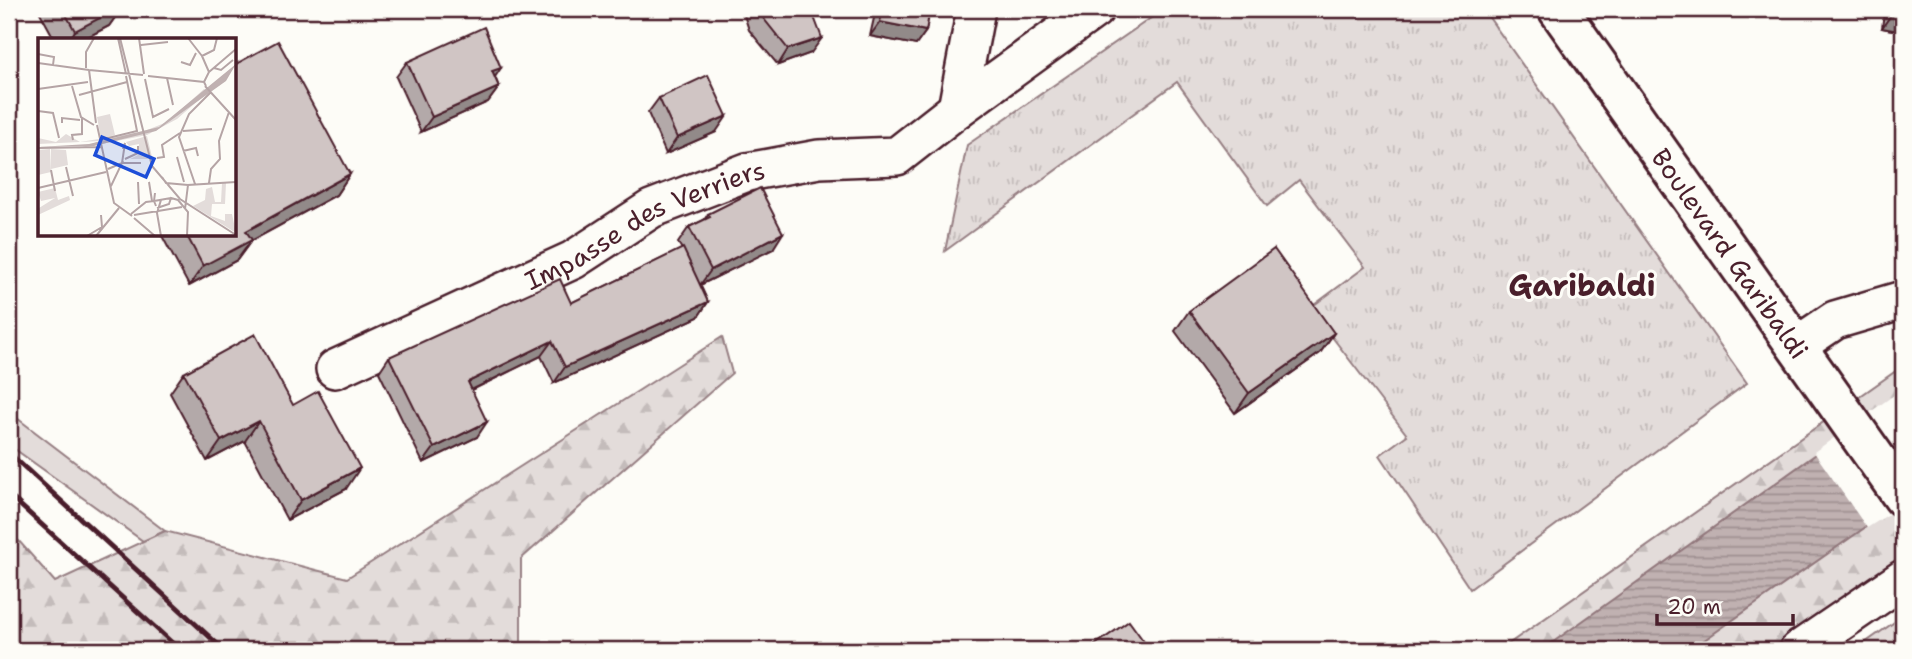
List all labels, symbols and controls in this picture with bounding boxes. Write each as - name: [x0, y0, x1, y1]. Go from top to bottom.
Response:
- inset map: [38, 38, 236, 236]
- street label: Boulevard Garibaldi: [1644, 141, 1817, 365]
- street label: Impasse des Verriers: [519, 152, 768, 297]
- district label: Garibaldi: [1508, 265, 1656, 306]
- scale bar: [1657, 582, 1793, 626]
- text: 20 m: [1667, 593, 1721, 621]

